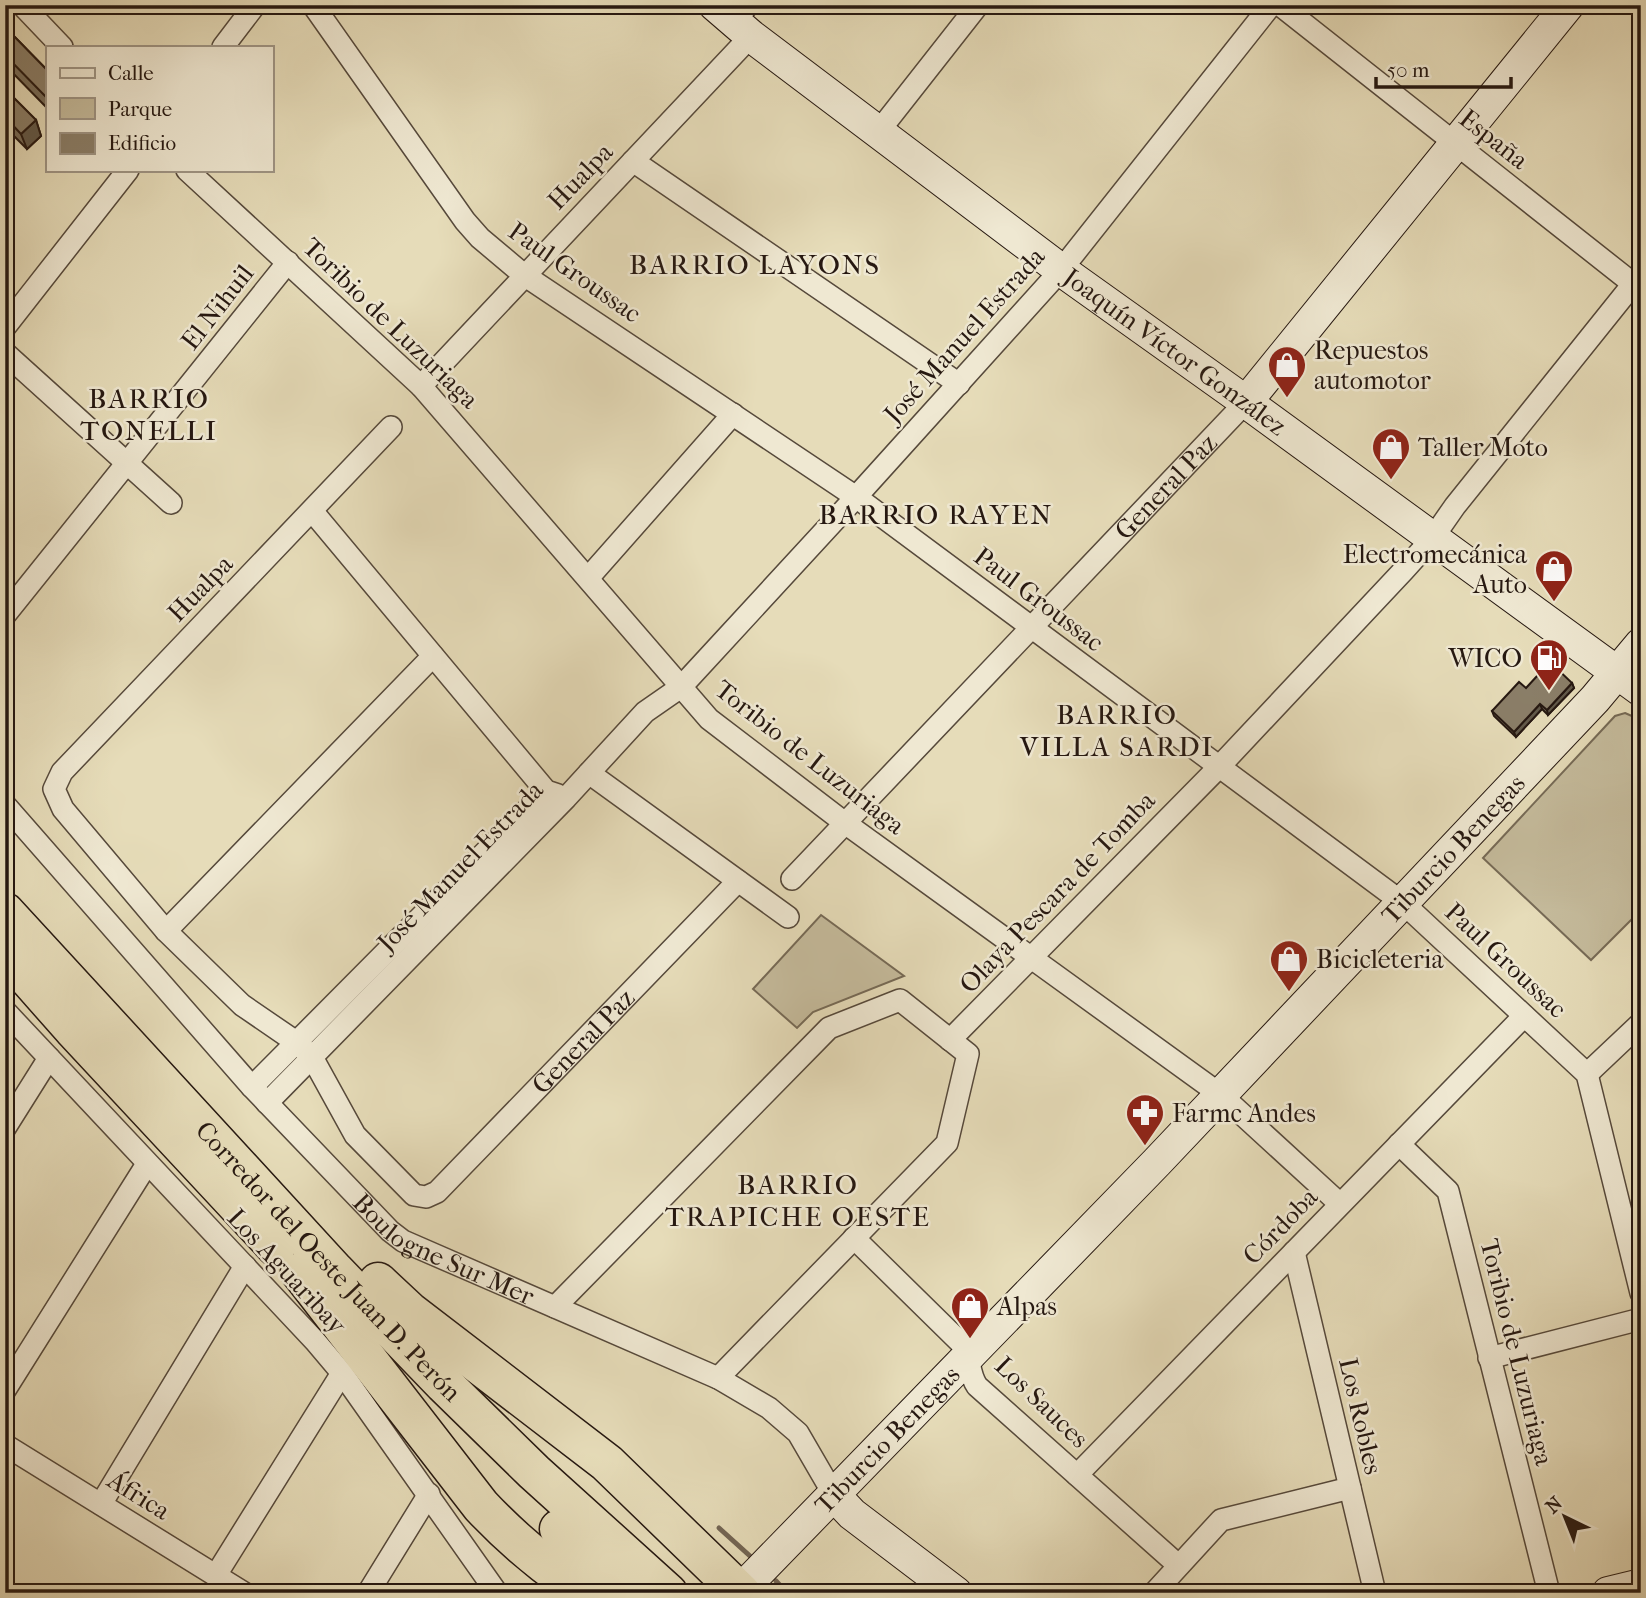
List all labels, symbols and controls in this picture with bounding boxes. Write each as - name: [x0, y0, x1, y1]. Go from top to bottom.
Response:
- legend: [46, 46, 273, 172]
- scale bar: [1376, 46, 1511, 90]
- text: 50 m: [1387, 58, 1430, 82]
- text: Calle: [108, 61, 154, 85]
- text: Parque: [108, 97, 172, 121]
- street label: España: [1453, 103, 1535, 176]
- text: Edificio: [108, 131, 176, 155]
- street label: Hualpa: [541, 136, 620, 216]
- street label: Paul Groussac: [503, 215, 647, 329]
- street label: Toribio de Luzuriaga: [296, 232, 486, 416]
- street label: José Manuel Estrada: [876, 241, 1052, 431]
- district label: BARRIO LAYONS: [629, 248, 881, 281]
- street label: El Nihuil: [175, 259, 260, 356]
- street label: Joaquín Víctor González: [1056, 261, 1292, 442]
- place label: Repuestos automotor: [1314, 335, 1431, 396]
- shop icon: Repuestos automotor: [1266, 344, 1308, 399]
- district label: BARRIO TONELLI: [80, 382, 218, 447]
- shop icon: Taller Moto: [1370, 426, 1412, 481]
- street label: General Paz: [1109, 428, 1223, 546]
- place label: Taller Moto: [1418, 432, 1548, 463]
- district label: BARRIO RAYEN: [819, 498, 1053, 531]
- place label: Electromecánica Auto: [1343, 539, 1528, 600]
- street label: Paul Groussac: [968, 541, 1110, 658]
- street label: Hualpa: [161, 548, 240, 628]
- shop icon: Electromecánica Auto: [1533, 548, 1575, 603]
- fuel station icon: WICO: [1528, 637, 1570, 692]
- place label: WICO: [1448, 643, 1522, 674]
- street label: Toribio de Luzuriaga: [709, 674, 911, 842]
- district label: BARRIO VILLA SARDI: [1019, 698, 1214, 763]
- street label: Tiburcio Benegas: [1375, 768, 1532, 931]
- street label: José Manuel Estrada: [370, 774, 550, 960]
- street label: Olaya Pescara de Tomba: [953, 784, 1162, 1000]
- street label: Paul Groussac: [1439, 896, 1573, 1024]
- shop icon: Bicicleteria: [1268, 938, 1310, 993]
- place label: Bicicleteria: [1316, 944, 1444, 975]
- street label: General Paz: [526, 983, 641, 1100]
- pharmacy icon: Farmc Andes: [1124, 1092, 1166, 1147]
- place label: Farmc Andes: [1172, 1098, 1316, 1129]
- street label: Corredor del Oeste Juan D. Perón: [189, 1115, 467, 1408]
- district label: BARRIO TRAPICHE OESTE: [665, 1168, 931, 1233]
- street label: Córdoba: [1237, 1181, 1325, 1271]
- street label: Boulogne Sur Mer: [346, 1187, 539, 1312]
- street label: Los Aguaribay: [221, 1202, 353, 1341]
- street label: Toribio de Luzuriaga: [1473, 1236, 1560, 1469]
- shop icon: Alpas: [949, 1285, 991, 1340]
- place label: Alpas: [996, 1291, 1057, 1322]
- street label: Los Sauces: [988, 1350, 1095, 1455]
- street label: Los Robles: [1332, 1355, 1389, 1477]
- street label: Tiburcio Benegas: [809, 1359, 966, 1520]
- street label: África: [101, 1463, 177, 1527]
- north arrow: [1530, 1482, 1600, 1552]
- text: N: [1541, 1492, 1567, 1518]

